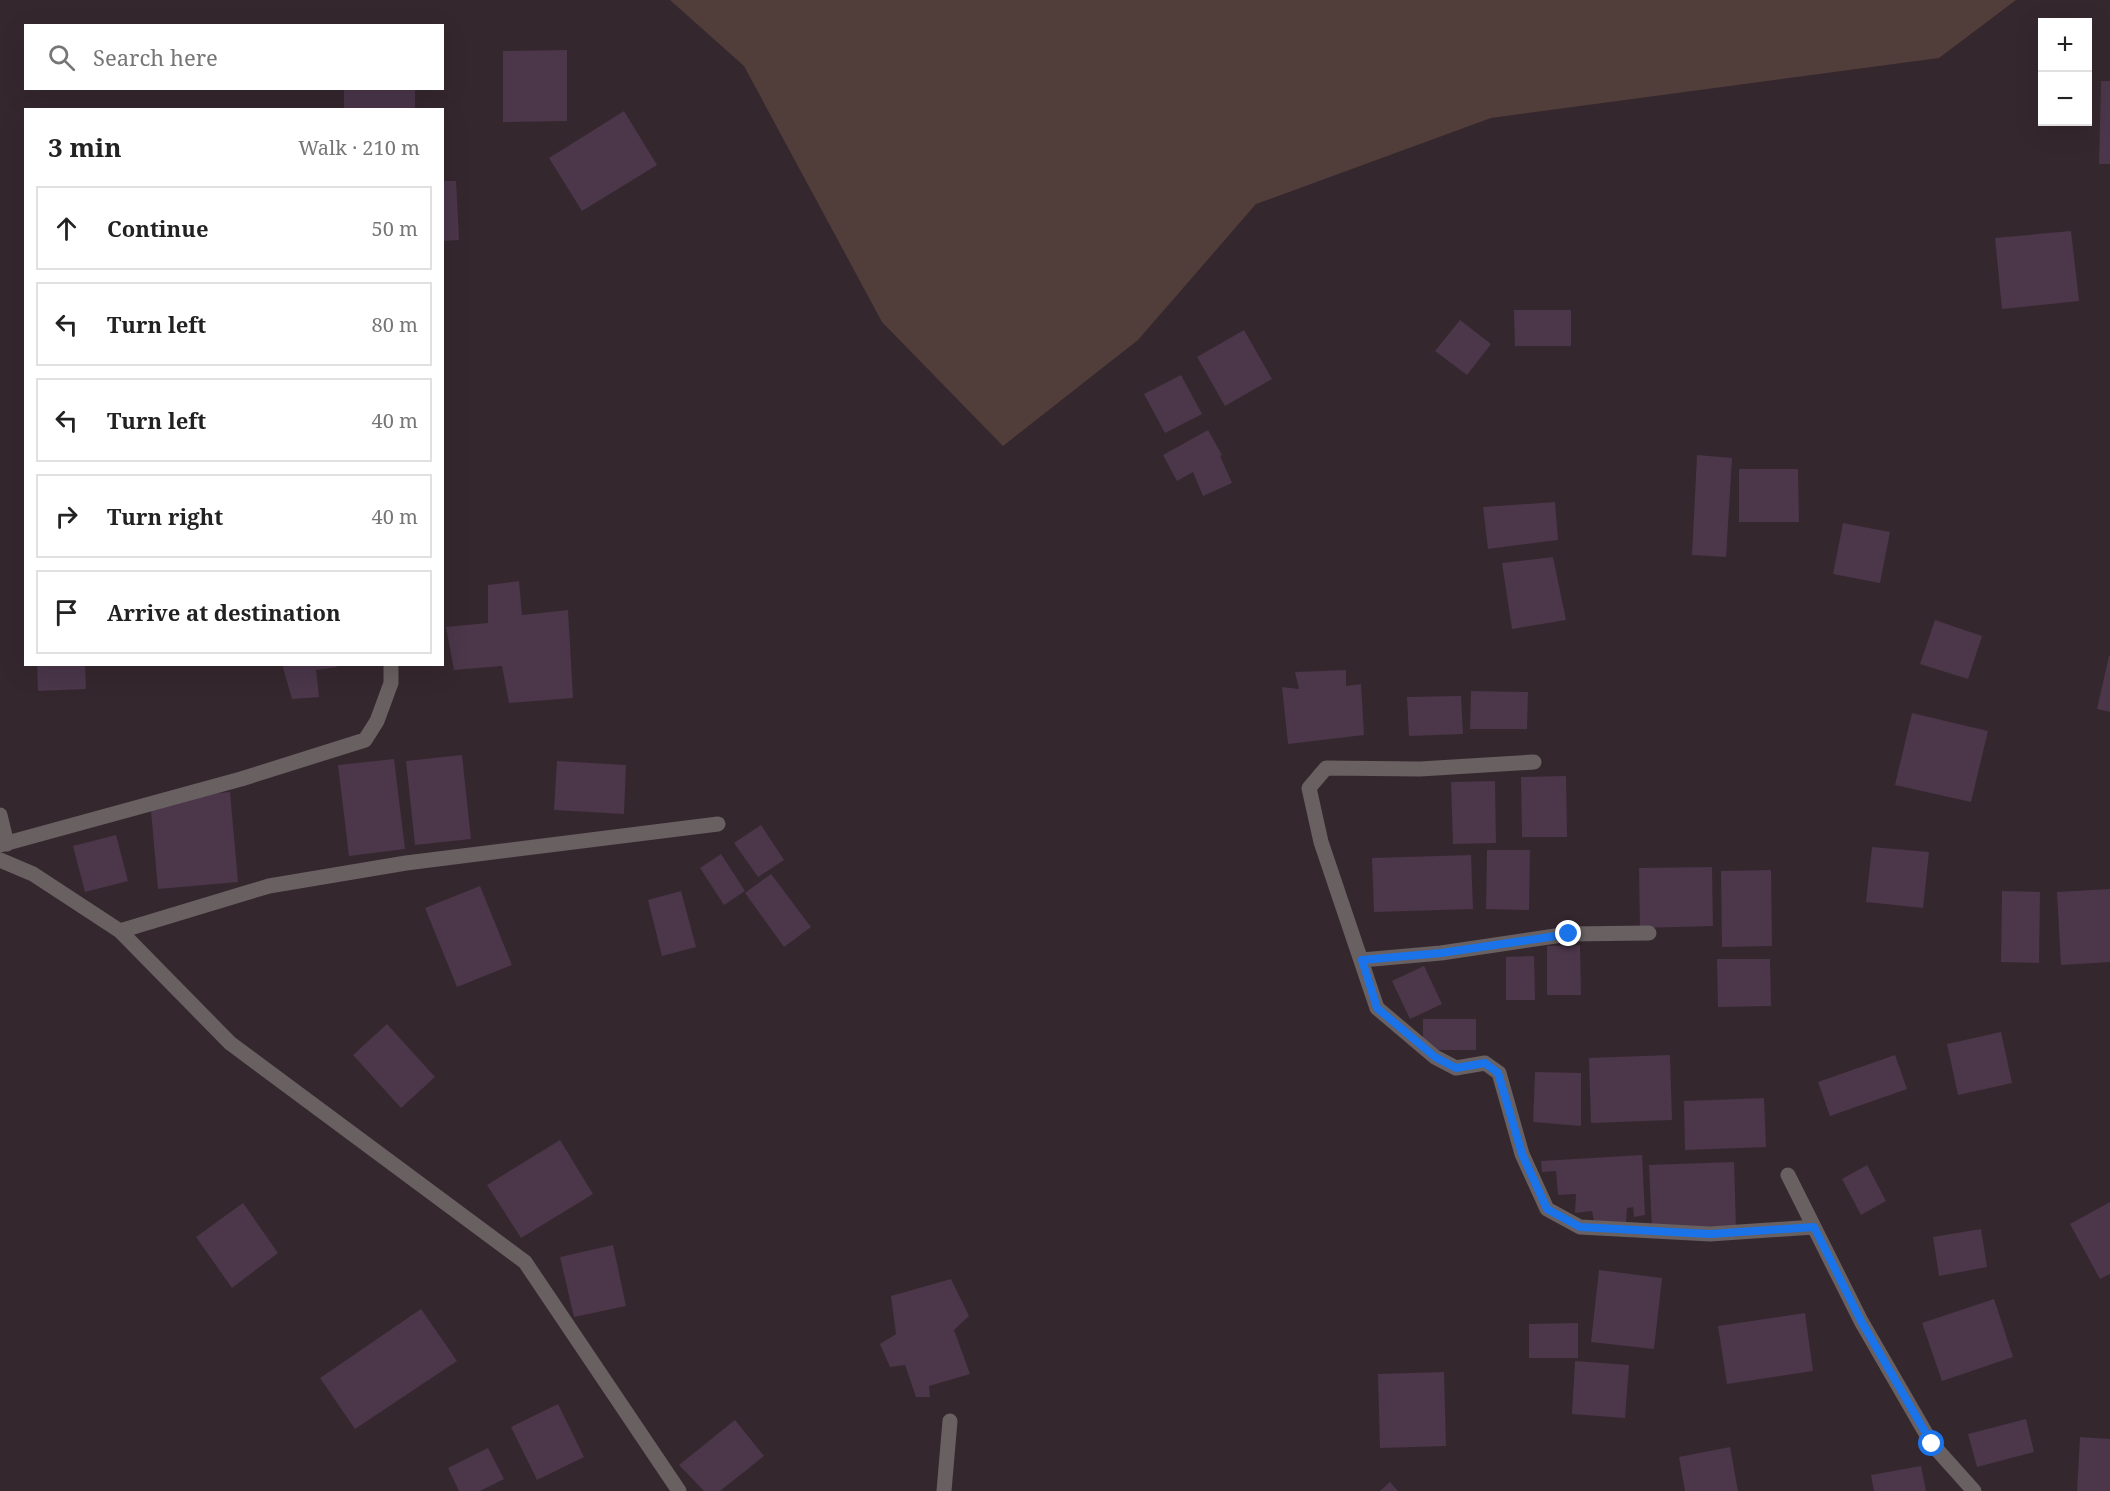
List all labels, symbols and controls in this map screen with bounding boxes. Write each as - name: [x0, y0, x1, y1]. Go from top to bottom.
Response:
- map controls: [2038, 18, 2092, 126]
- button: +: [2038, 18, 2092, 72]
- search box: [24, 24, 444, 90]
- icon: search: [45, 41, 78, 74]
- text: Search here: [93, 42, 218, 72]
- button: −: [2038, 72, 2092, 126]
- text: 3 min: [48, 129, 122, 165]
- text: Walk · 210 m: [298, 134, 420, 161]
- icon: ahead: [50, 212, 83, 245]
- text: Continue: [107, 213, 209, 243]
- text: 50 m: [372, 215, 418, 242]
- icon: left: [50, 308, 83, 341]
- text: Turn left: [107, 309, 206, 339]
- text: 80 m: [372, 311, 418, 338]
- icon: left: [50, 404, 83, 437]
- text: Turn left: [107, 405, 206, 435]
- text: 40 m: [372, 407, 418, 434]
- icon: right: [50, 500, 83, 533]
- text: Turn right: [107, 501, 223, 531]
- text: 40 m: [372, 503, 418, 530]
- icon: arrive: [50, 596, 83, 629]
- text: Arrive at destination: [107, 597, 341, 627]
- route end: [1555, 920, 1581, 946]
- route start: [1918, 1430, 1944, 1456]

